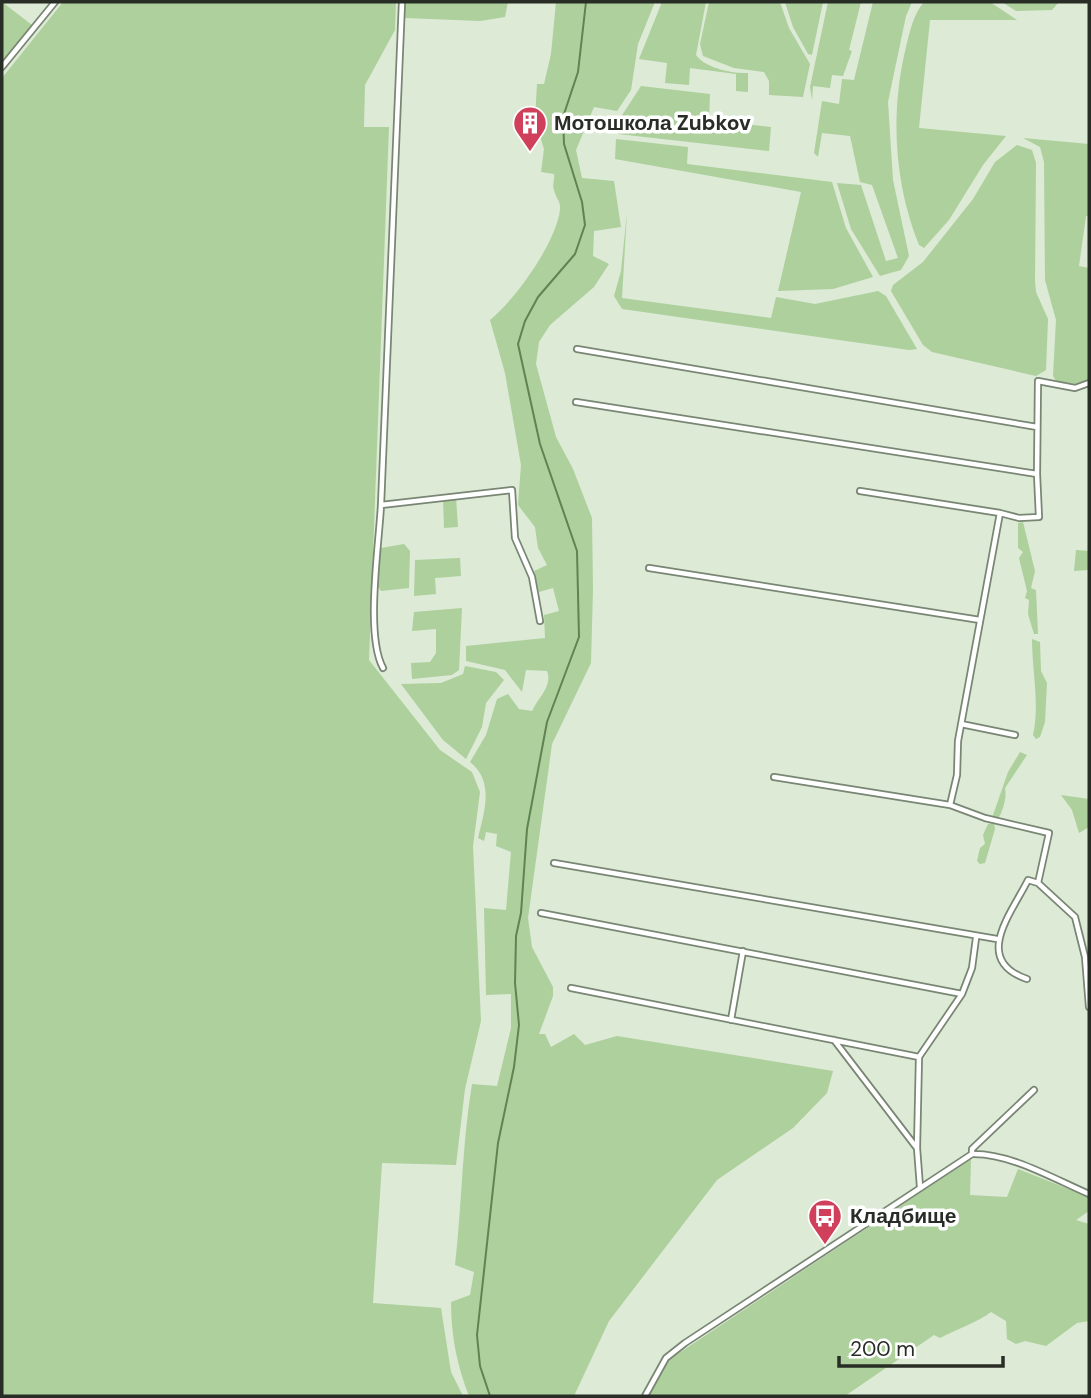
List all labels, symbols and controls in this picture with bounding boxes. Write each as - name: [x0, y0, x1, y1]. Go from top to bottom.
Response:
- building icon: Мотошкола Zubkov: [511, 104, 549, 153]
- place label: Мотошкола Zubkov: [554, 109, 751, 137]
- bus stop icon: Кладбище: [806, 1197, 844, 1246]
- place label: Кладбище: [850, 1202, 956, 1230]
- scale bar: [839, 1324, 1004, 1368]
- text: 200 m: [850, 1335, 915, 1363]

